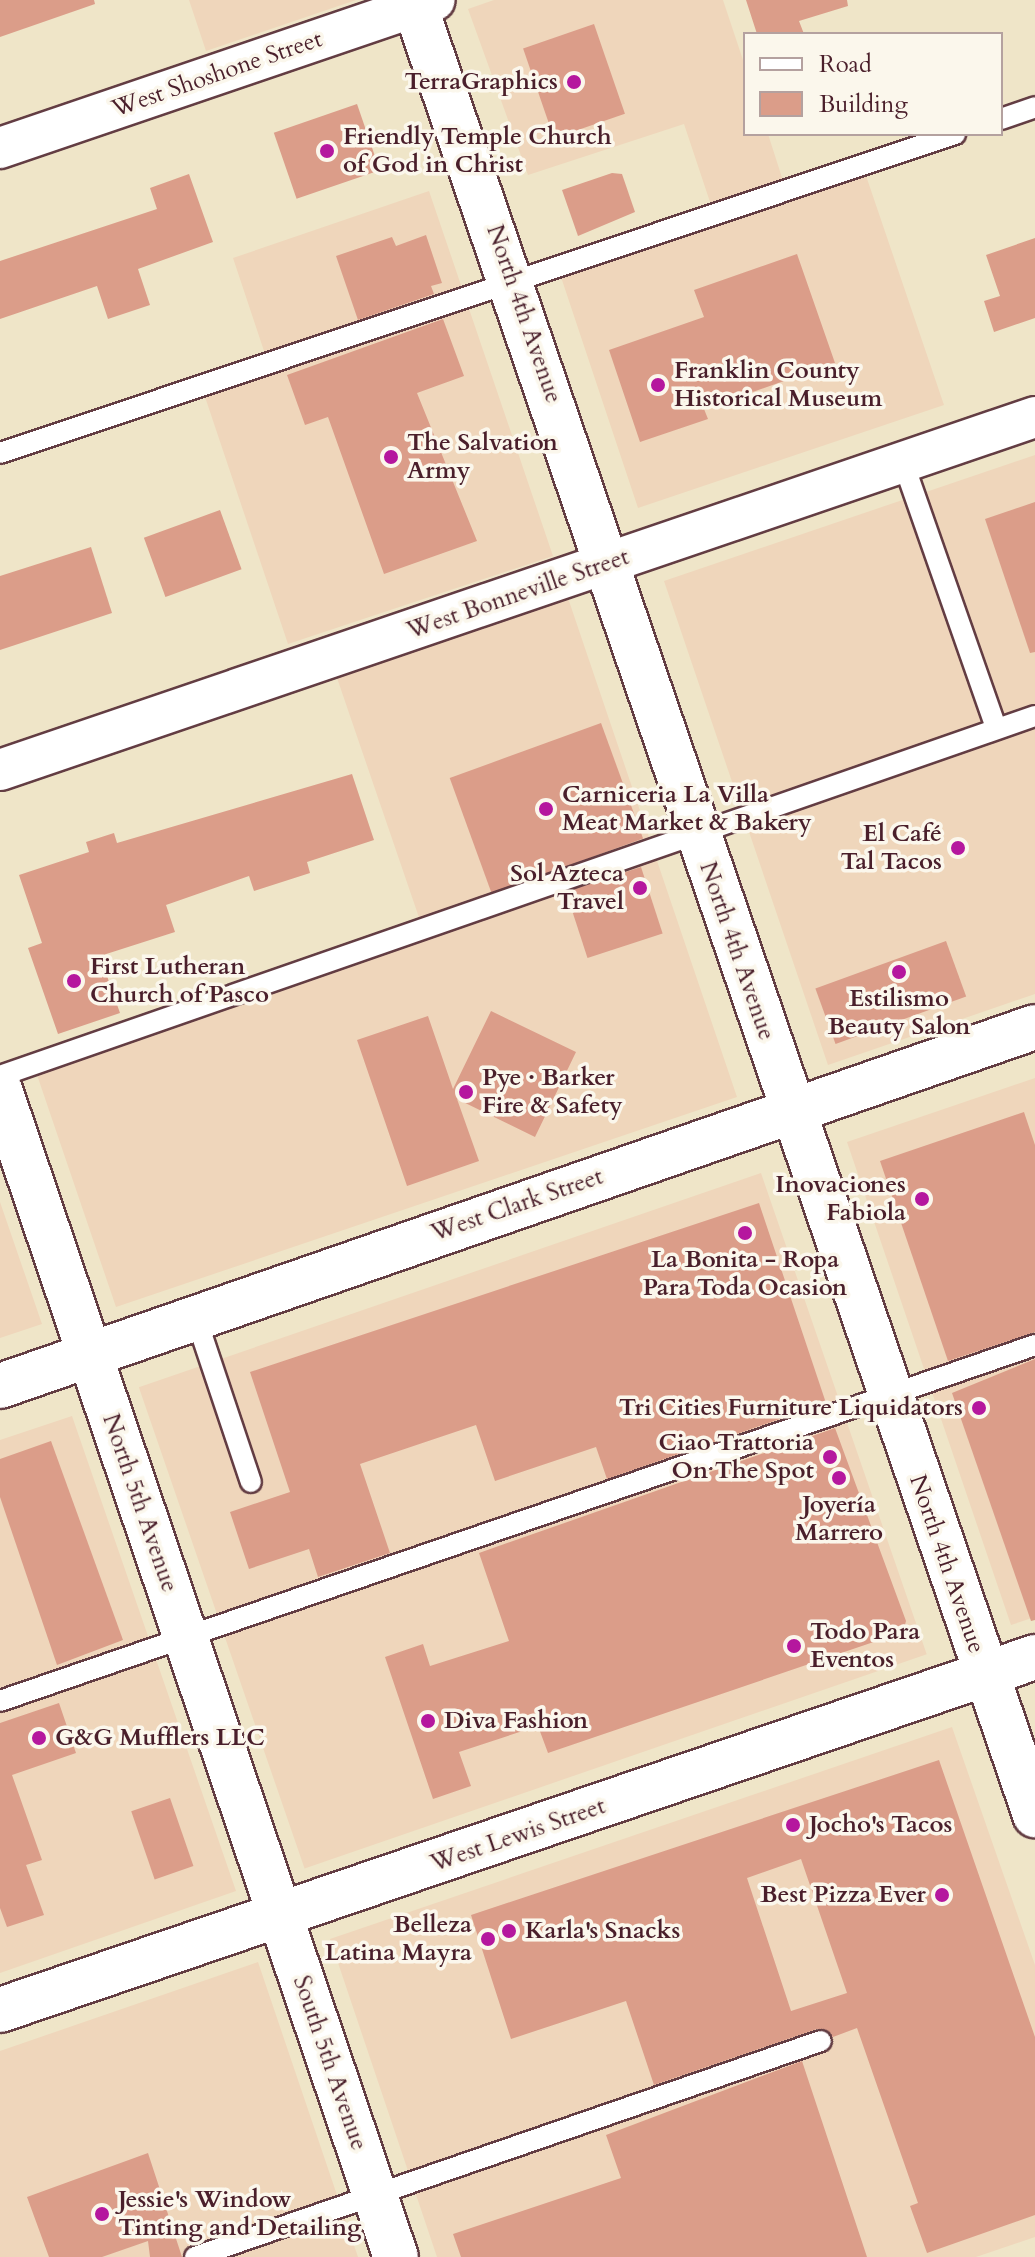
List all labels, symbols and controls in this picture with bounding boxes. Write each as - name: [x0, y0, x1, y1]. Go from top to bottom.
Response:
- street label: West Shoshone Street: [108, 24, 326, 124]
- legend: [743, 32, 1003, 136]
- text: Road: [819, 48, 872, 81]
- place label: TerraGraphics: [404, 68, 558, 96]
- marker: TerraGraphics: [565, 73, 583, 91]
- text: Building: [819, 88, 908, 121]
- place label: Friendly Temple Church of God in Christ: [343, 123, 612, 179]
- marker: Friendly Temple Church of God in Christ: [318, 142, 336, 160]
- street label: North 4th Avenue: [480, 221, 568, 407]
- place label: Franklin County Historical Museum: [674, 357, 882, 413]
- marker: Franklin County Historical Museum: [649, 376, 667, 394]
- place label: The Salvation Army: [407, 429, 558, 485]
- marker: The Salvation Army: [382, 448, 400, 466]
- street label: West Bonneville Street: [403, 542, 633, 646]
- place label: Carniceria La Villa Meat Market & Bakery: [562, 781, 812, 837]
- marker: Carniceria La Villa Meat Market & Bakery: [537, 800, 555, 818]
- place label: El Café Tal Tacos: [840, 820, 942, 876]
- marker: El Café Tal Tacos: [949, 839, 967, 857]
- street label: North 4th Avenue: [693, 858, 781, 1044]
- place label: Sol Azteca Travel: [510, 860, 624, 916]
- marker: Sol Azteca Travel: [631, 879, 649, 897]
- place label: First Lutheran Church of Pasco: [90, 953, 269, 1009]
- marker: Estilismo Beauty Salon: [890, 963, 908, 981]
- marker: First Lutheran Church of Pasco: [65, 972, 83, 990]
- place label: Estilismo Beauty Salon: [828, 985, 970, 1041]
- place label: Pye · Barker Fire & Safety: [482, 1064, 623, 1120]
- marker: Pye · Barker Fire & Safety: [457, 1083, 475, 1101]
- street label: West Clark Street: [427, 1162, 607, 1248]
- place label: Inovaciones Fabiola: [775, 1171, 906, 1227]
- marker: Inovaciones Fabiola: [913, 1190, 931, 1208]
- marker: La Bonita - Ropa Para Toda Ocasion: [736, 1224, 754, 1242]
- place label: La Bonita - Ropa Para Toda Ocasion: [643, 1246, 847, 1302]
- place label: Tri Cities Furniture Liquidators: [619, 1394, 963, 1422]
- marker: Tri Cities Furniture Liquidators: [970, 1399, 988, 1417]
- street label: North 5th Avenue: [96, 1410, 184, 1596]
- place label: Ciao Trattoria On The Spot: [658, 1429, 814, 1485]
- marker: Ciao Trattoria On The Spot: [821, 1448, 839, 1466]
- marker: Joyería Marrero: [830, 1469, 848, 1487]
- street label: North 4th Avenue: [903, 1471, 991, 1657]
- place label: Joyería Marrero: [795, 1491, 883, 1547]
- place label: Todo Para Eventos: [810, 1618, 920, 1674]
- marker: Todo Para Eventos: [785, 1637, 803, 1655]
- place label: Diva Fashion: [444, 1707, 588, 1735]
- marker: Diva Fashion: [419, 1712, 437, 1730]
- place label: G&G Mufflers LLC: [55, 1724, 265, 1752]
- marker: G&G Mufflers LLC: [30, 1729, 48, 1747]
- street label: West Lewis Street: [427, 1792, 609, 1878]
- place label: Jocho's Tacos: [809, 1811, 952, 1839]
- marker: Jocho's Tacos: [784, 1816, 802, 1834]
- place label: Best Pizza Ever: [760, 1881, 926, 1909]
- marker: Best Pizza Ever: [933, 1886, 951, 1904]
- place label: Belleza Latina Mayra: [325, 1911, 472, 1967]
- place label: Karla's Snacks: [525, 1917, 680, 1945]
- marker: Karla's Snacks: [500, 1922, 518, 1940]
- marker: Belleza Latina Mayra: [479, 1930, 497, 1948]
- street label: South 5th Avenue: [287, 1972, 373, 2154]
- place label: Jessie's Window Tinting and Detailing: [118, 2186, 361, 2242]
- marker: Jessie's Window Tinting and Detailing: [93, 2205, 111, 2223]

